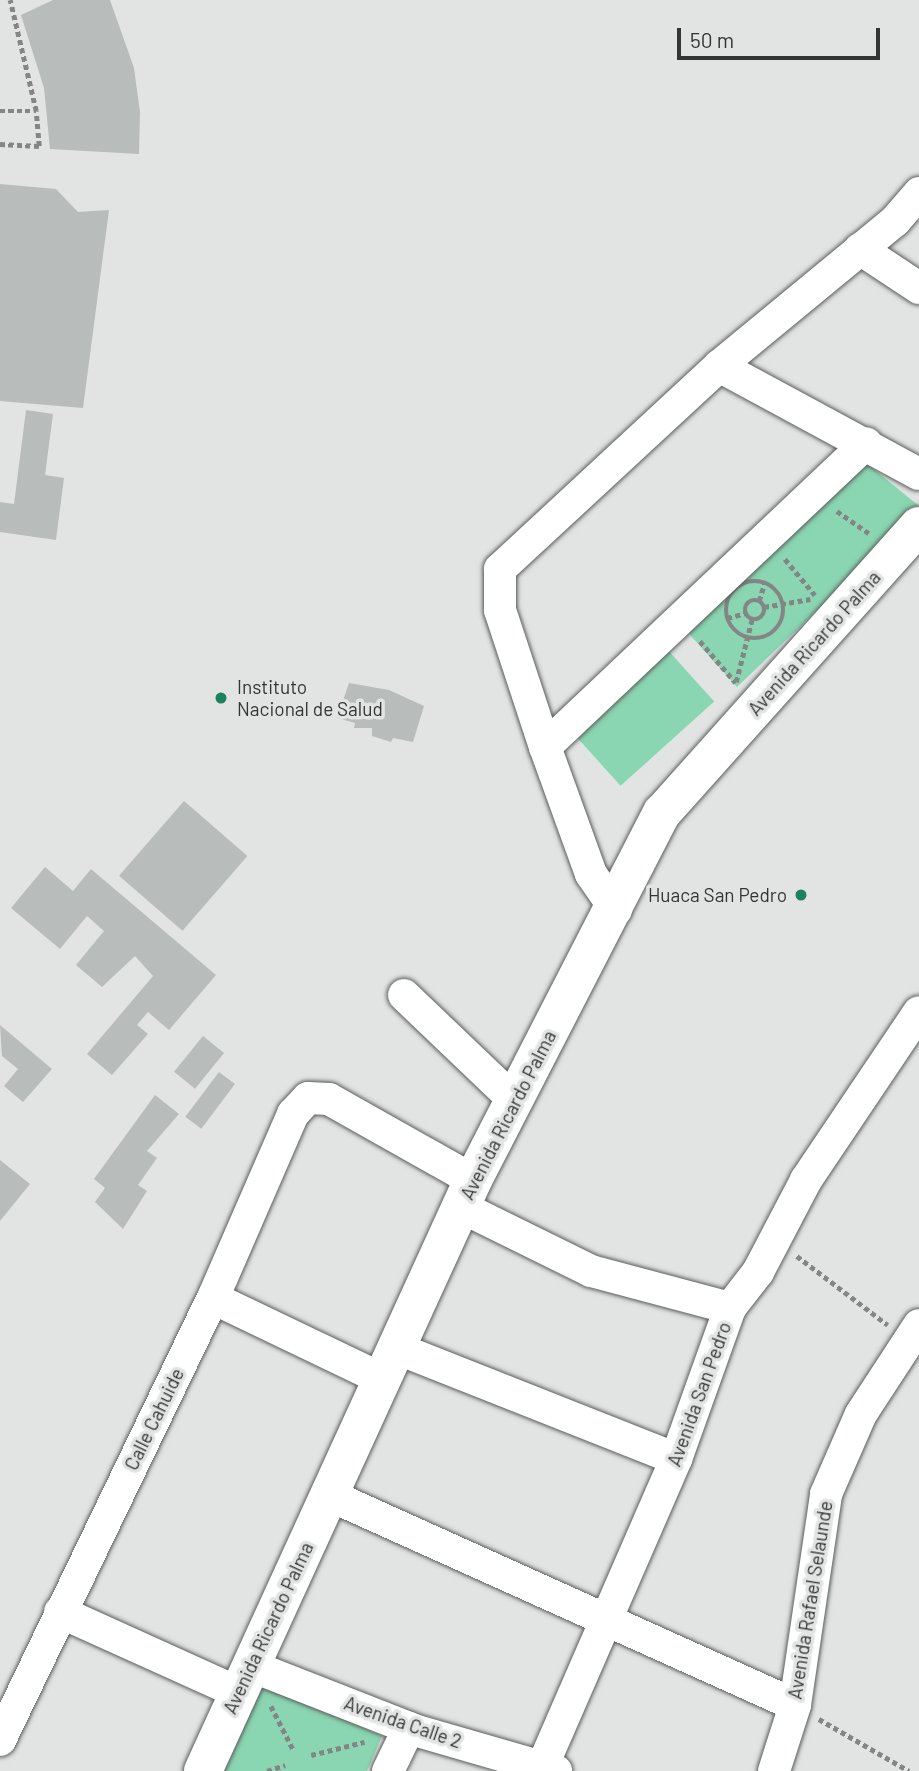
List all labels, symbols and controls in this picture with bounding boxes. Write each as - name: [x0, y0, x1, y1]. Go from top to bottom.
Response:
- scale bar: [681, 14, 884, 58]
- text: 50 m: [690, 27, 734, 52]
- street label: Avenida Ricardo Palma: [743, 566, 885, 720]
- place label: Instituto Nacional de Salud: [237, 676, 383, 720]
- marker: Instituto Nacional de Salud: [211, 688, 231, 708]
- place label: Huaca San Pedro: [648, 884, 787, 906]
- marker: Huaca San Pedro: [793, 887, 809, 903]
- street label: Avenida Ricardo Palma: [455, 1027, 561, 1203]
- street label: Avenida San Pedro: [662, 1319, 736, 1469]
- street label: Calle Cahuide: [119, 1364, 189, 1474]
- street label: Avenida Rafael Selaunde: [783, 1499, 837, 1701]
- street label: Avenida Ricardo Palma: [218, 1538, 318, 1718]
- street label: Avenida Calle 2: [341, 1691, 465, 1753]

